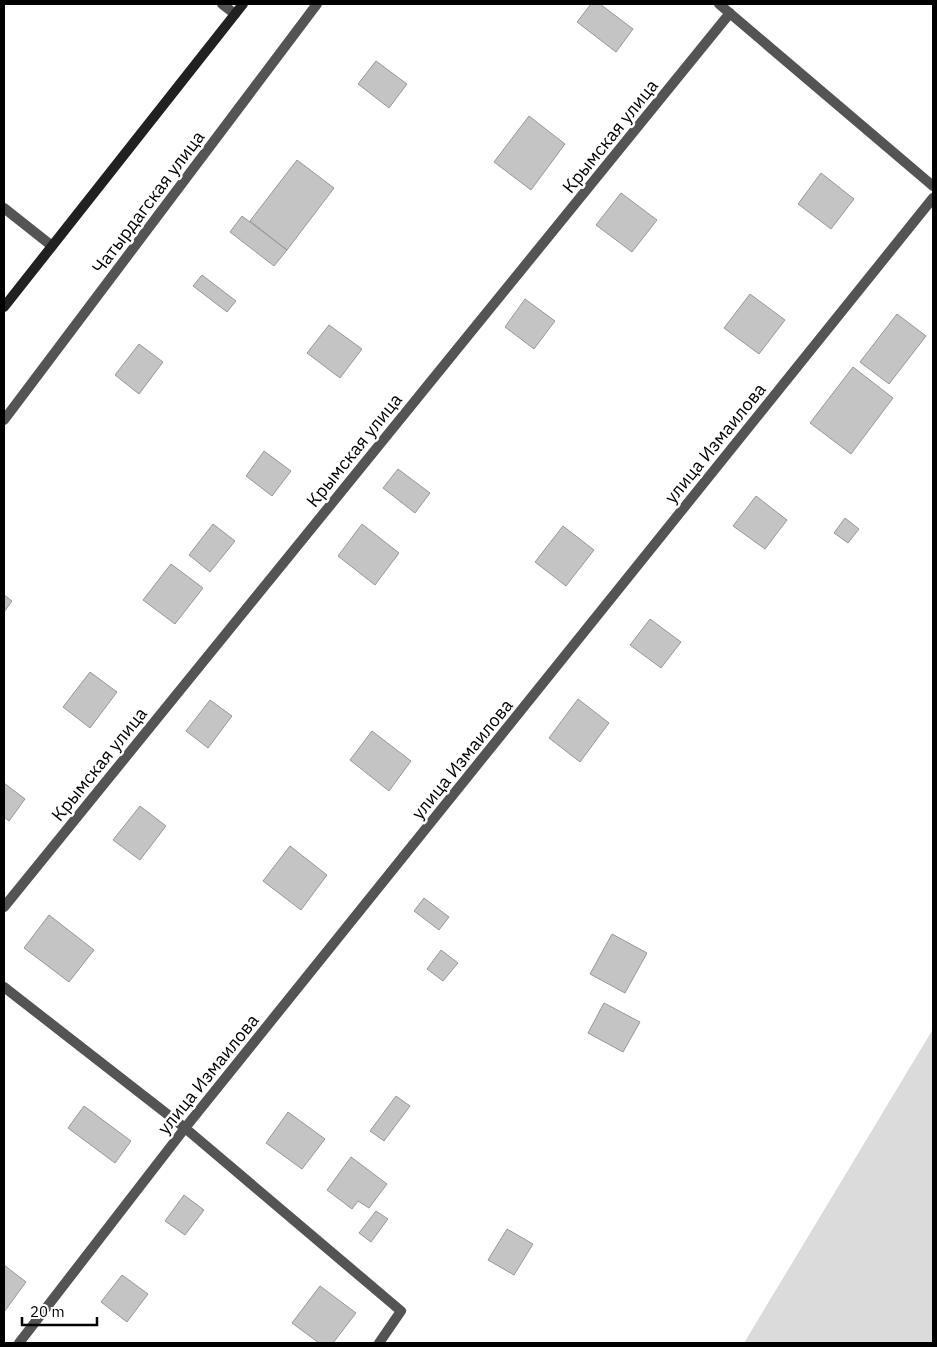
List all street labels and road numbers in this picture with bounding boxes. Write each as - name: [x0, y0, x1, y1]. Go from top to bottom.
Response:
- street label: Крымская улица: [557, 74, 663, 198]
- street label: Чатырдагская улица: [87, 126, 209, 278]
- street label: улица Измаилова: [659, 378, 771, 508]
- street label: Крымская улица: [301, 388, 407, 512]
- street label: улица Измаилова: [406, 694, 518, 824]
- street label: Крымская улица: [46, 702, 152, 826]
- street label: улица Измаилова: [152, 1009, 264, 1139]

